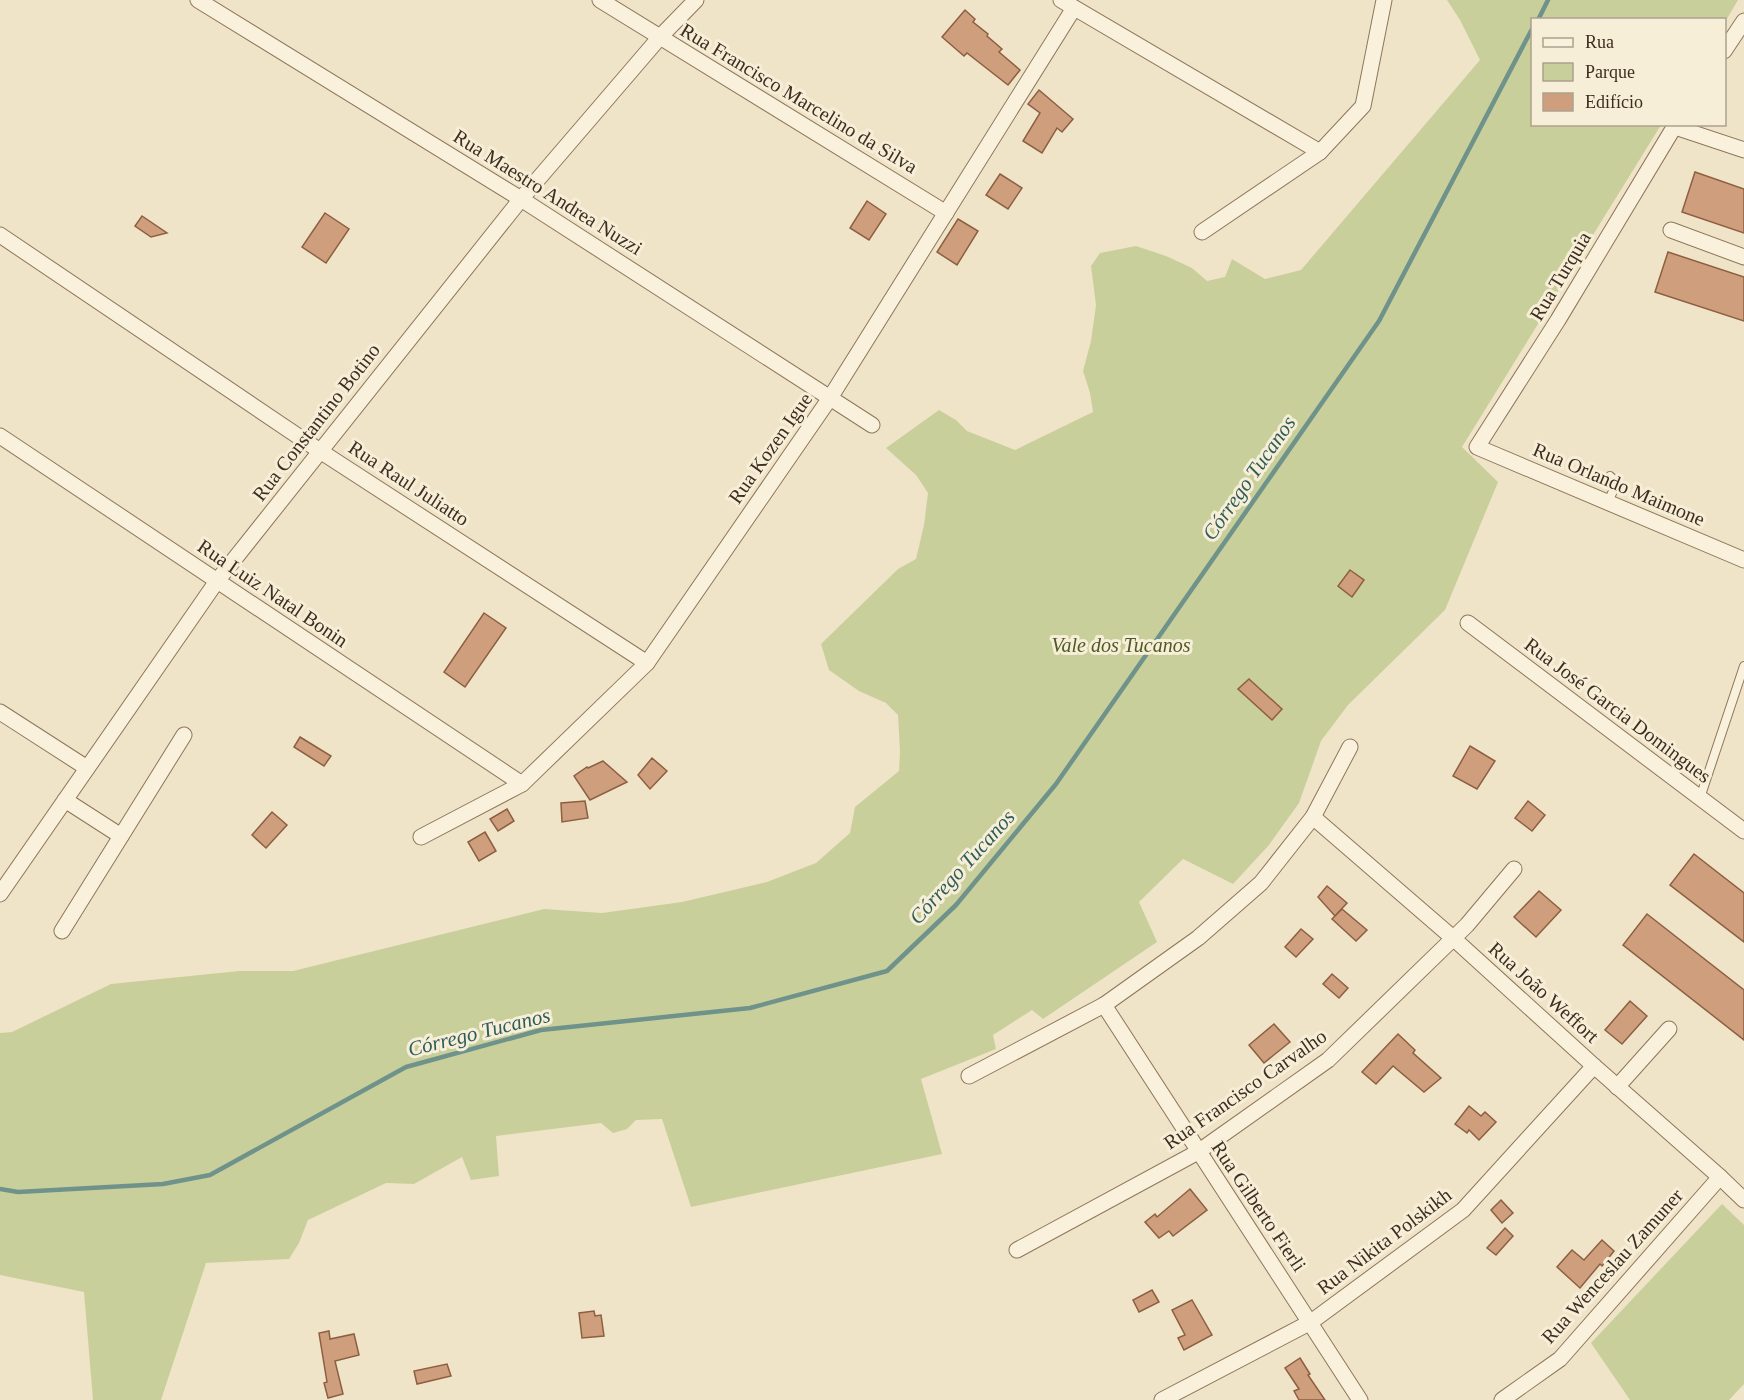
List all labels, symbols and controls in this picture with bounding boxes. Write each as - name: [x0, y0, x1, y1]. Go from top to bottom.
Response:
- street label: Rua Francisco Marcelino da Silva: [677, 18, 921, 178]
- legend: [1531, 18, 1726, 126]
- text: Rua: [1585, 32, 1614, 52]
- text: Parque: [1585, 62, 1635, 82]
- text: Edifício: [1585, 92, 1643, 112]
- street label: Rua Maestro Andrea Nuzzi: [450, 125, 647, 259]
- street label: Rua Turquia: [1525, 228, 1596, 325]
- street label: Rua Constantino Botino: [248, 339, 384, 505]
- street label: Rua Kozen Igue: [724, 388, 817, 508]
- water label: Córrego Tucanos: [1197, 411, 1301, 545]
- street label: Rua Raul Juliatto: [345, 436, 473, 530]
- street label: Rua Orlando Maimone: [1530, 438, 1708, 530]
- street label: Rua Luiz Natal Bonin: [194, 535, 352, 651]
- street label: Rua José Garcia Domingues: [1520, 633, 1716, 788]
- park label: Vale dos Tucanos: [1052, 634, 1191, 656]
- water label: Córrego Tucanos: [904, 805, 1020, 929]
- street label: Rua João Weffort: [1485, 937, 1604, 1047]
- water label: Córrego Tucanos: [405, 1003, 553, 1061]
- street label: Rua Francisco Carvalho: [1160, 1025, 1330, 1153]
- street label: Rua Gilberto Fierli: [1207, 1137, 1311, 1276]
- street label: Rua Nikita Polskikh: [1313, 1183, 1455, 1299]
- street label: Rua Wenceslau Zamuner: [1537, 1184, 1687, 1348]

